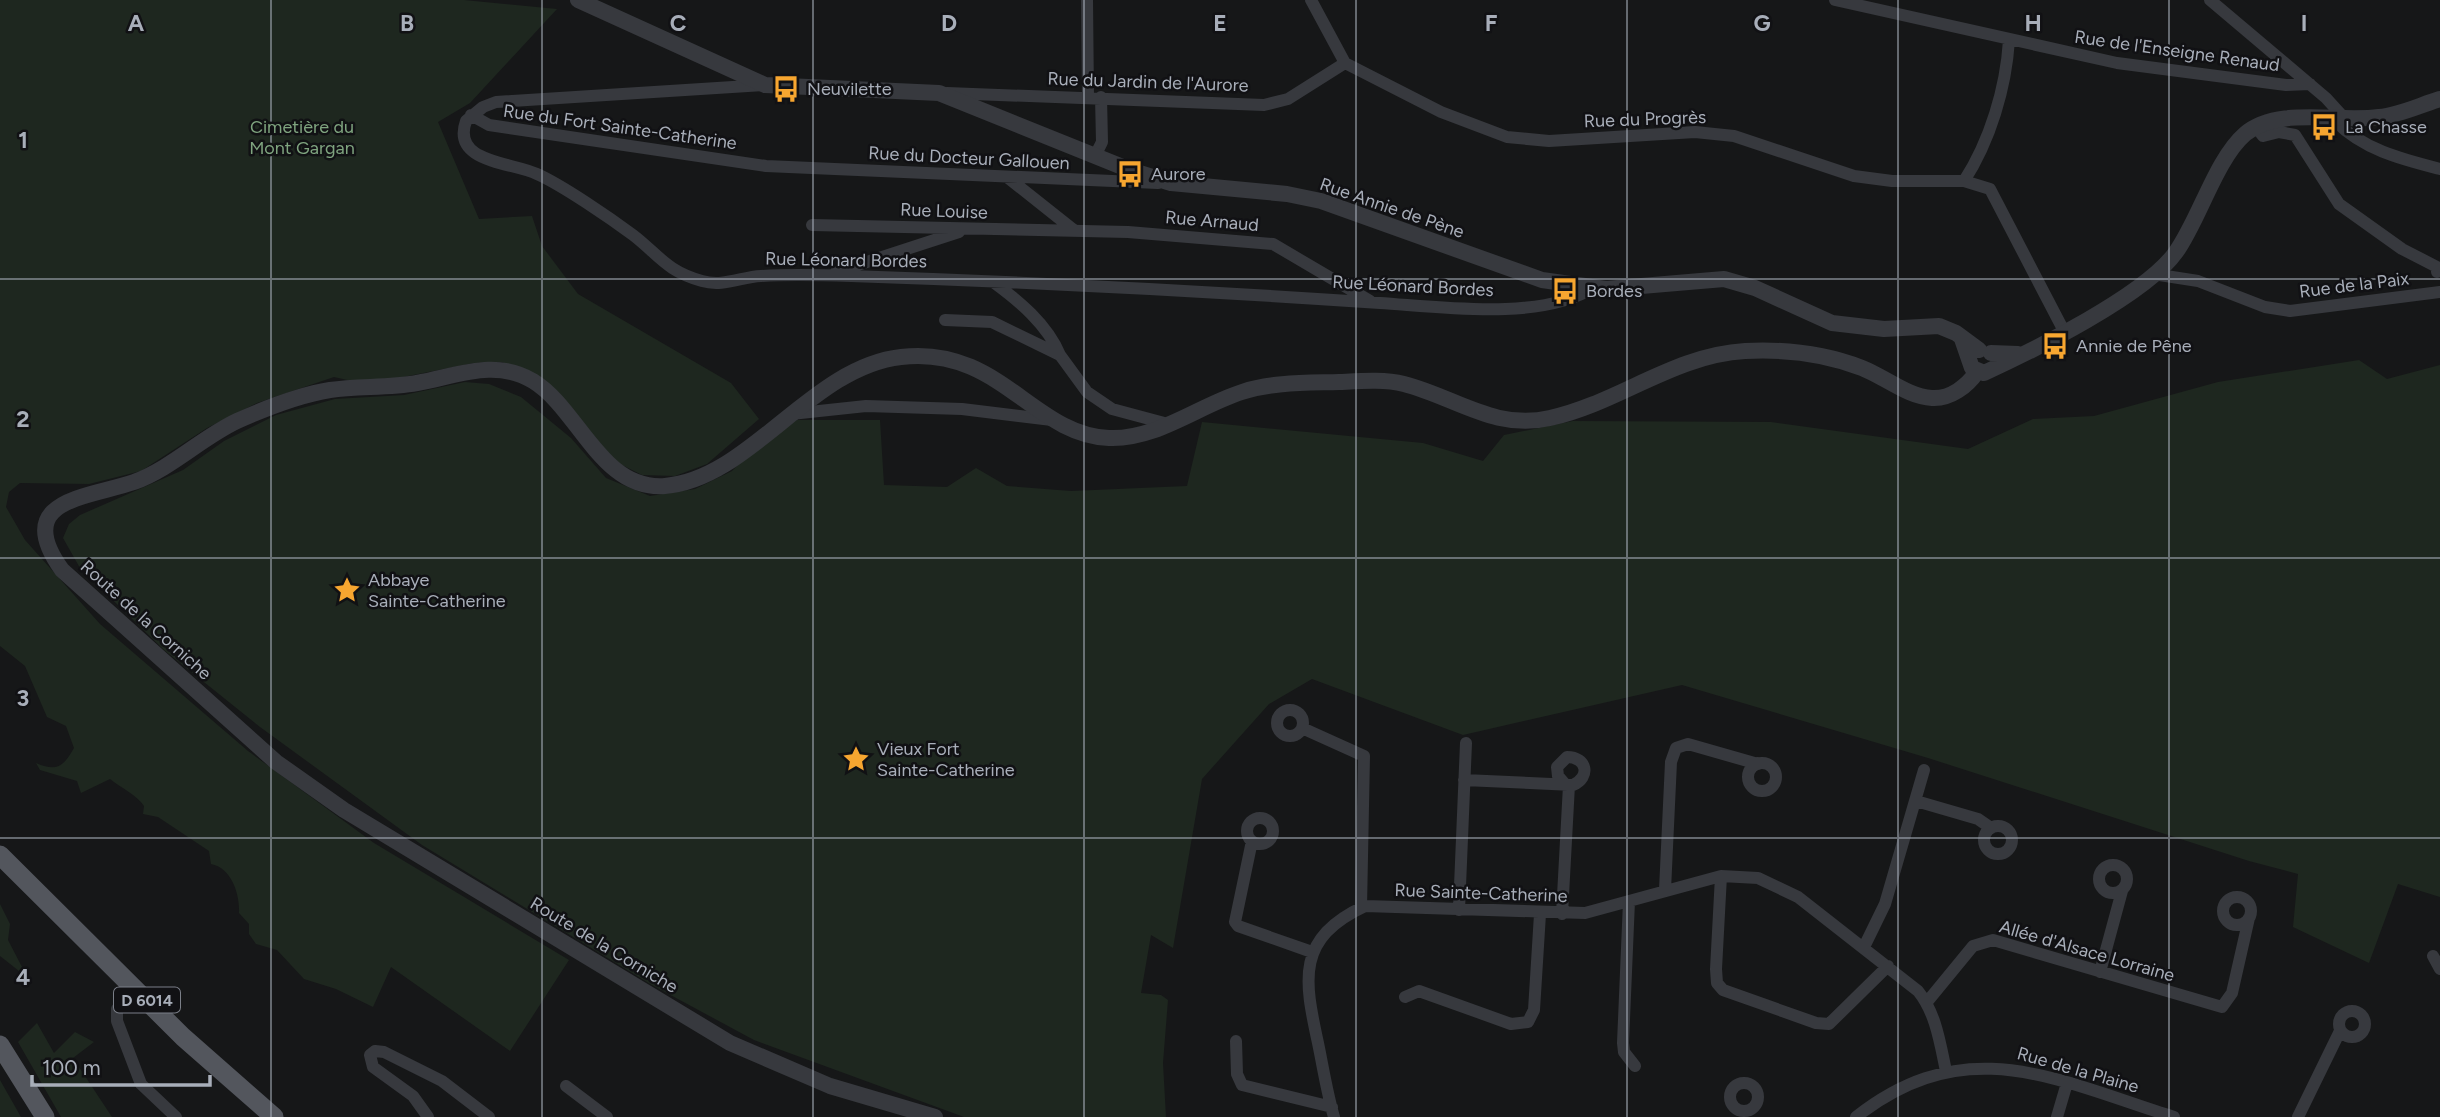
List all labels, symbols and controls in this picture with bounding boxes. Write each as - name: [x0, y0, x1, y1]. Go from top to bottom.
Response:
- text: A: [128, 9, 145, 37]
- text: B: [400, 9, 414, 37]
- text: C: [670, 9, 687, 37]
- text: D: [941, 9, 957, 37]
- text: E: [1213, 9, 1227, 37]
- text: F: [1485, 9, 1498, 37]
- text: G: [1753, 9, 1771, 37]
- text: H: [2024, 9, 2042, 37]
- text: I: [2301, 9, 2307, 37]
- street label: Rue de l'Enseigne Renaud: [2073, 26, 2281, 76]
- street label: Rue du Jardin de l'Aurore: [1047, 67, 1249, 97]
- bus stop icon: Neuvilette: [771, 74, 801, 104]
- place label: Neuvilette: [807, 78, 892, 100]
- street label: Rue du Fort Sainte-Catherine: [502, 100, 738, 154]
- street label: Rue du Progrès: [1583, 106, 1707, 132]
- bus stop icon: La Chasse: [2309, 112, 2339, 142]
- park label: Cimetière du Mont Gargan: [249, 116, 355, 159]
- place label: La Chasse: [2345, 116, 2427, 138]
- text: 1: [18, 126, 28, 154]
- street label: Rue du Docteur Gallouen: [868, 142, 1070, 174]
- bus stop icon: Aurore: [1115, 159, 1145, 189]
- place label: Aurore: [1151, 163, 1206, 185]
- street label: Rue Annie de Pène: [1317, 173, 1467, 243]
- street label: Rue Louise: [900, 198, 988, 224]
- street label: Rue Arnaud: [1164, 206, 1260, 236]
- street label: Rue Léonard Bordes: [765, 248, 927, 272]
- street label: Rue de la Paix: [2298, 267, 2410, 303]
- street label: Rue Léonard Bordes: [1332, 271, 1494, 301]
- bus stop icon: Bordes: [1550, 276, 1580, 306]
- place label: Bordes: [1586, 280, 1642, 302]
- bus stop icon: Annie de Pêne: [2040, 331, 2070, 361]
- place label: Annie de Pêne: [2076, 335, 2192, 357]
- text: 2: [16, 405, 30, 433]
- street label: Route de la Corniche: [76, 555, 216, 685]
- place label: Abbaye Sainte-Catherine: [368, 569, 506, 612]
- place icon: Abbaye Sainte-Catherine: [332, 575, 362, 605]
- text: 3: [17, 684, 29, 712]
- place label: Vieux Fort Sainte-Catherine: [877, 738, 1015, 781]
- place icon: Vieux Fort Sainte-Catherine: [841, 744, 871, 774]
- street label: Rue Sainte-Catherine: [1394, 879, 1568, 907]
- street label: Route de la Corniche: [526, 892, 682, 998]
- street label: Allée d'Alsace Lorraine: [1997, 915, 2177, 987]
- text: 4: [16, 963, 30, 991]
- road number: D 6014: [114, 988, 180, 1012]
- street label: Rue de la Plaine: [2015, 1042, 2142, 1098]
- scale bar: [32, 1044, 210, 1088]
- text: 100 m: [42, 1055, 101, 1080]

